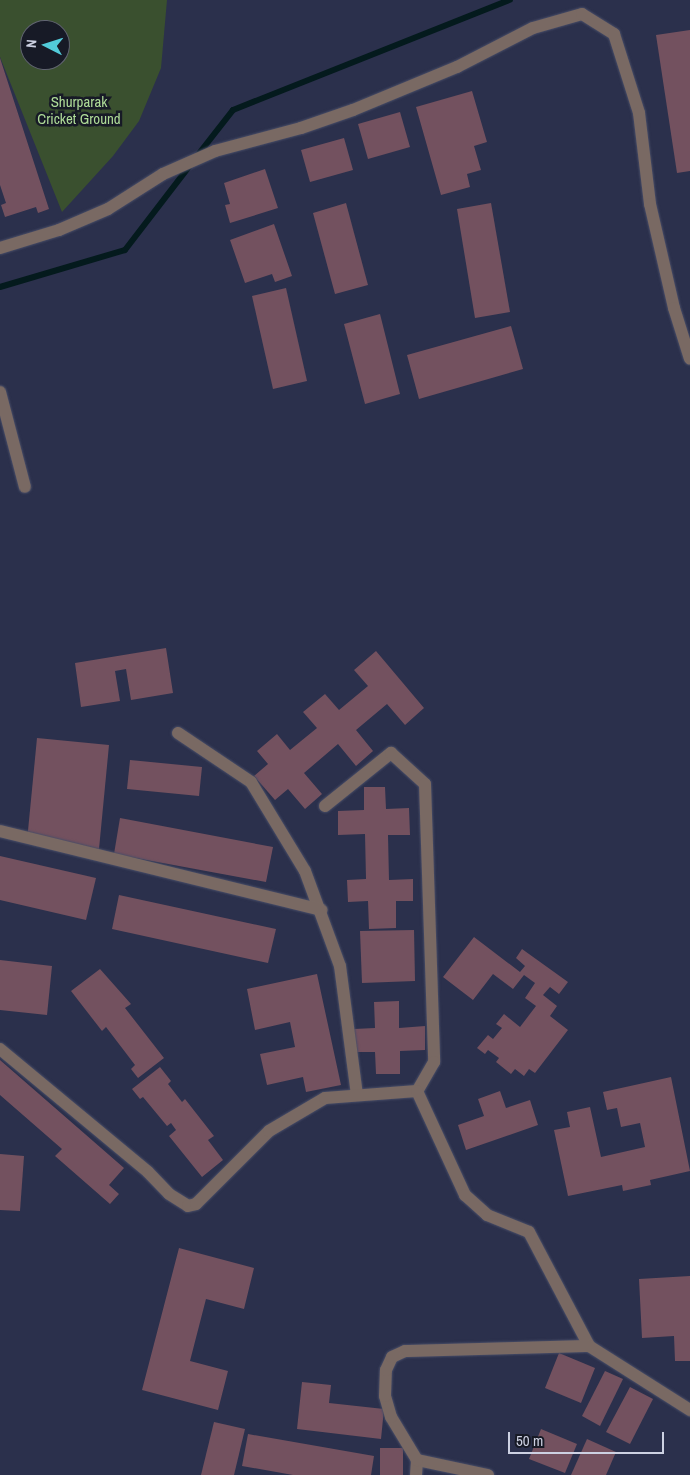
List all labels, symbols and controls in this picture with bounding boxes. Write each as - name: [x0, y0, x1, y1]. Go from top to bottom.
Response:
- north arrow: [20, 20, 70, 70]
- text: N: [22, 39, 40, 49]
- park label: Shurparak Cricket Ground: [37, 92, 121, 127]
- scale bar: [510, 1422, 666, 1454]
- text: 50 m: [516, 1430, 543, 1451]

